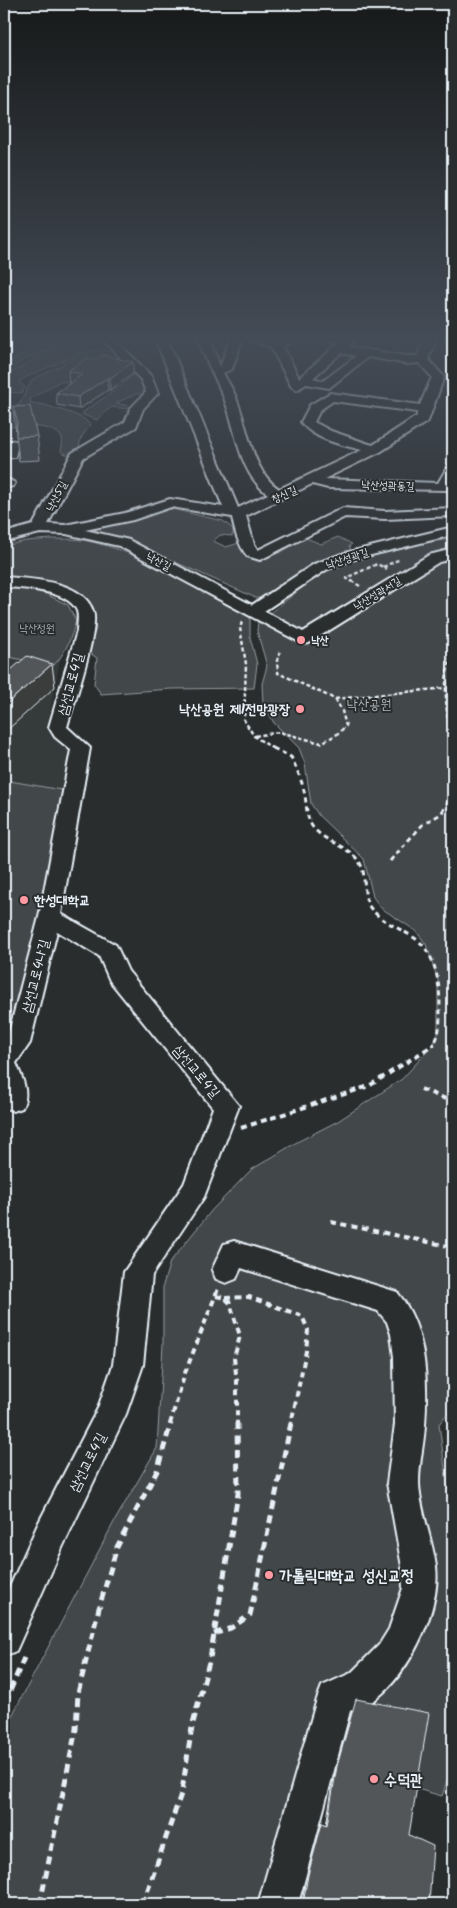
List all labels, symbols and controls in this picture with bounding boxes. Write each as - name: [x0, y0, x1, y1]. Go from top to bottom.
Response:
- street label: 낙산성곽동길: [361, 476, 415, 496]
- street label: 낙산5길: [41, 478, 73, 515]
- street label: 창신길: [269, 481, 300, 509]
- street label: 낙산성곽길: [323, 544, 371, 574]
- street label: 낙산길: [143, 548, 175, 576]
- street label: 낙산성곽서길: [350, 572, 405, 616]
- park label: 낙산정원: [19, 620, 55, 638]
- place label: 낙산: [311, 632, 329, 650]
- marker: 낙산: [295, 634, 307, 646]
- street label: 삼선교로4길: [52, 650, 90, 718]
- park label: 낙산공원: [346, 694, 392, 716]
- place label: 낙산공원 제1전망광장: [179, 699, 291, 721]
- marker: 낙산공원 제1전망광장: [294, 703, 306, 715]
- place label: 한성대학교: [33, 890, 90, 912]
- marker: 한성대학교: [18, 894, 30, 906]
- street label: 삼선교로4나길: [16, 936, 56, 1015]
- street label: 삼선교로4길: [167, 1040, 226, 1104]
- street label: 삼선교로4길: [64, 1428, 113, 1496]
- place label: 가톨릭대학교 성신교정: [279, 1564, 414, 1589]
- marker: 가톨릭대학교 성신교정: [263, 1569, 275, 1581]
- place label: 수덕관: [384, 1768, 423, 1793]
- marker: 수덕관: [368, 1773, 380, 1785]

